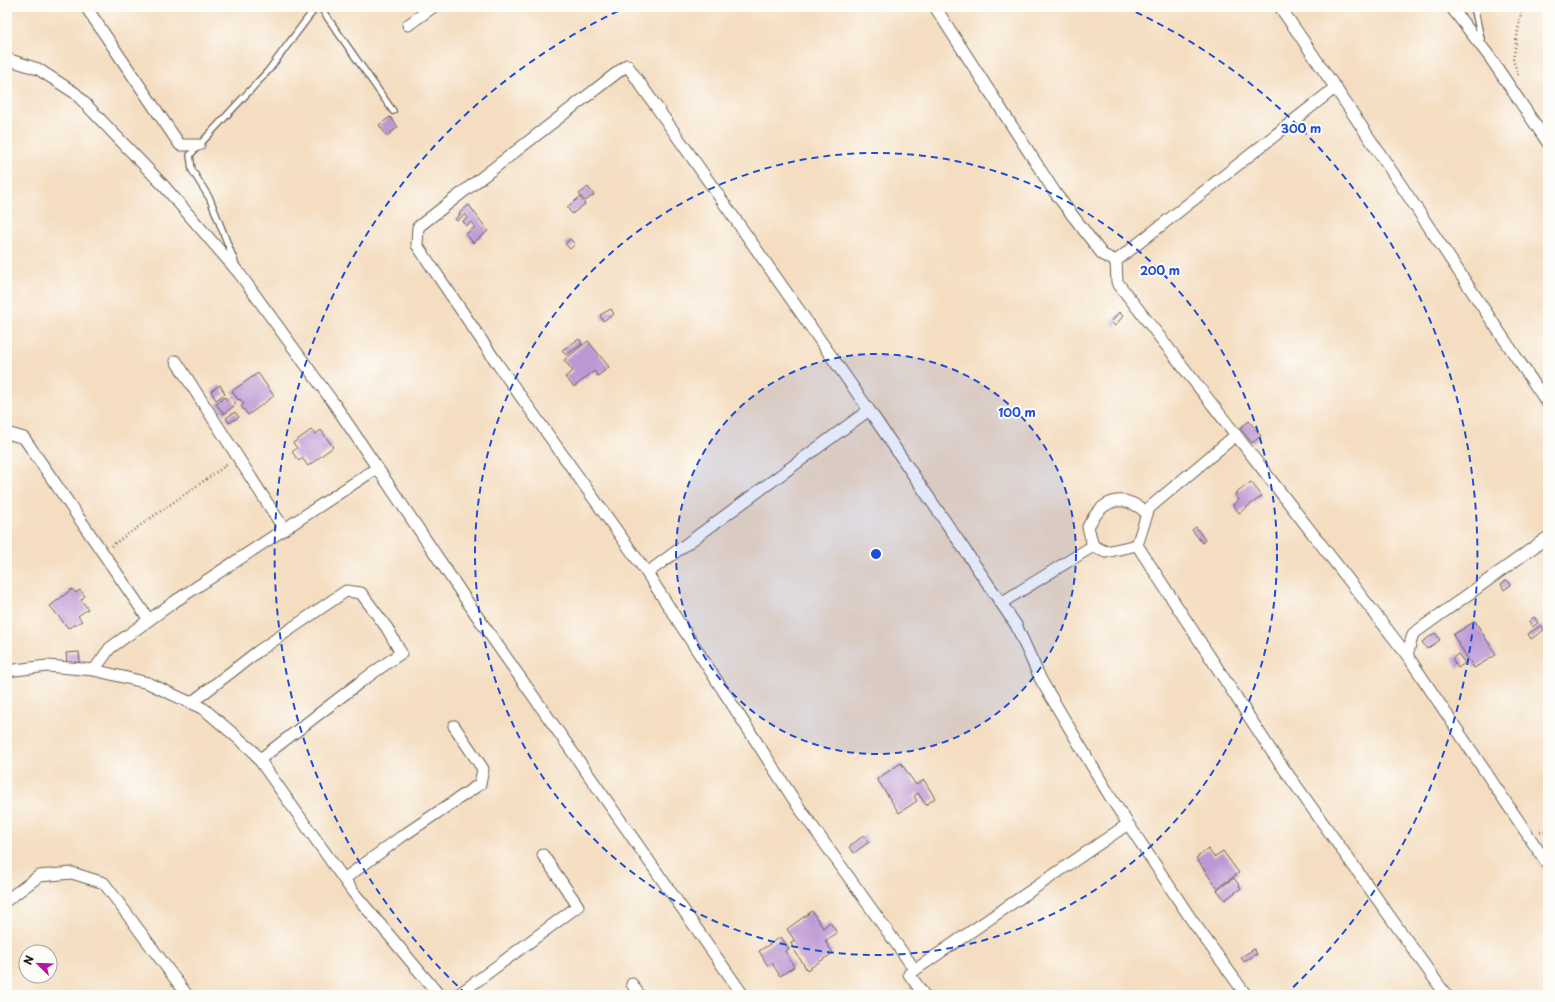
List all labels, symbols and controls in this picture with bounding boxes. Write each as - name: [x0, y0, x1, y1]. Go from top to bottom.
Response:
- text: 300 m: [1281, 119, 1321, 137]
- text: 200 m: [1140, 261, 1180, 279]
- text: 100 m: [998, 403, 1036, 421]
- centre of rings: [869, 547, 883, 561]
- north arrow: [18, 944, 58, 984]
- text: N: [19, 952, 38, 967]

